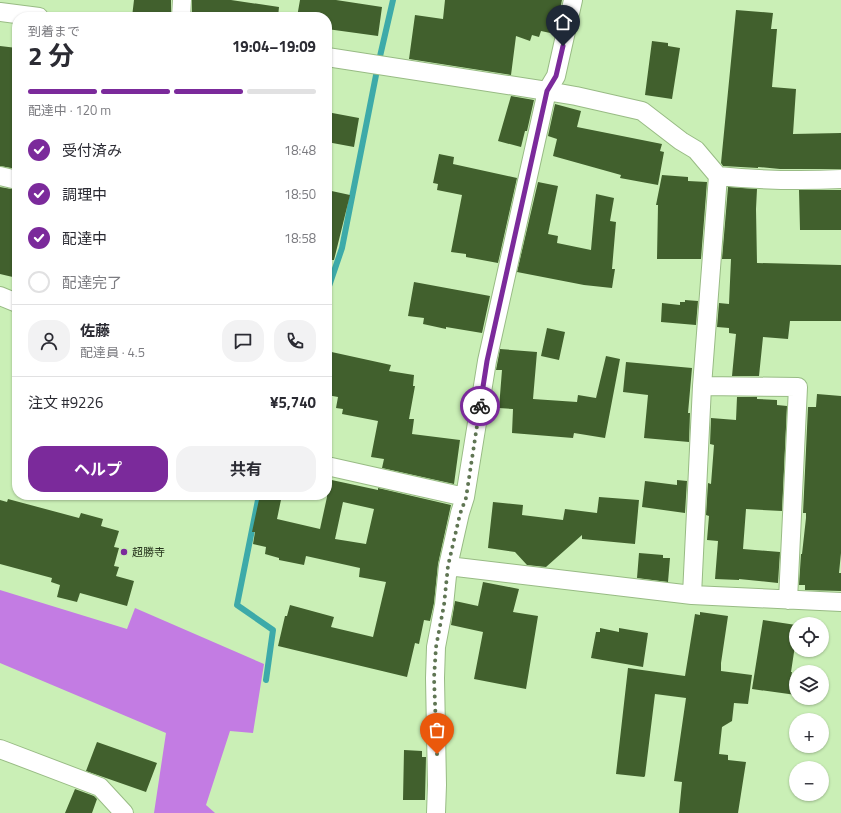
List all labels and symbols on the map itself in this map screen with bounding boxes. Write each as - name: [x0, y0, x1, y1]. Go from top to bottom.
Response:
- pin: [546, 5, 580, 46]
- courier: [460, 386, 500, 426]
- place label: 超勝寺: [132, 544, 165, 560]
- marker: 超勝寺: [119, 547, 129, 557]
- pin: [420, 713, 454, 754]

